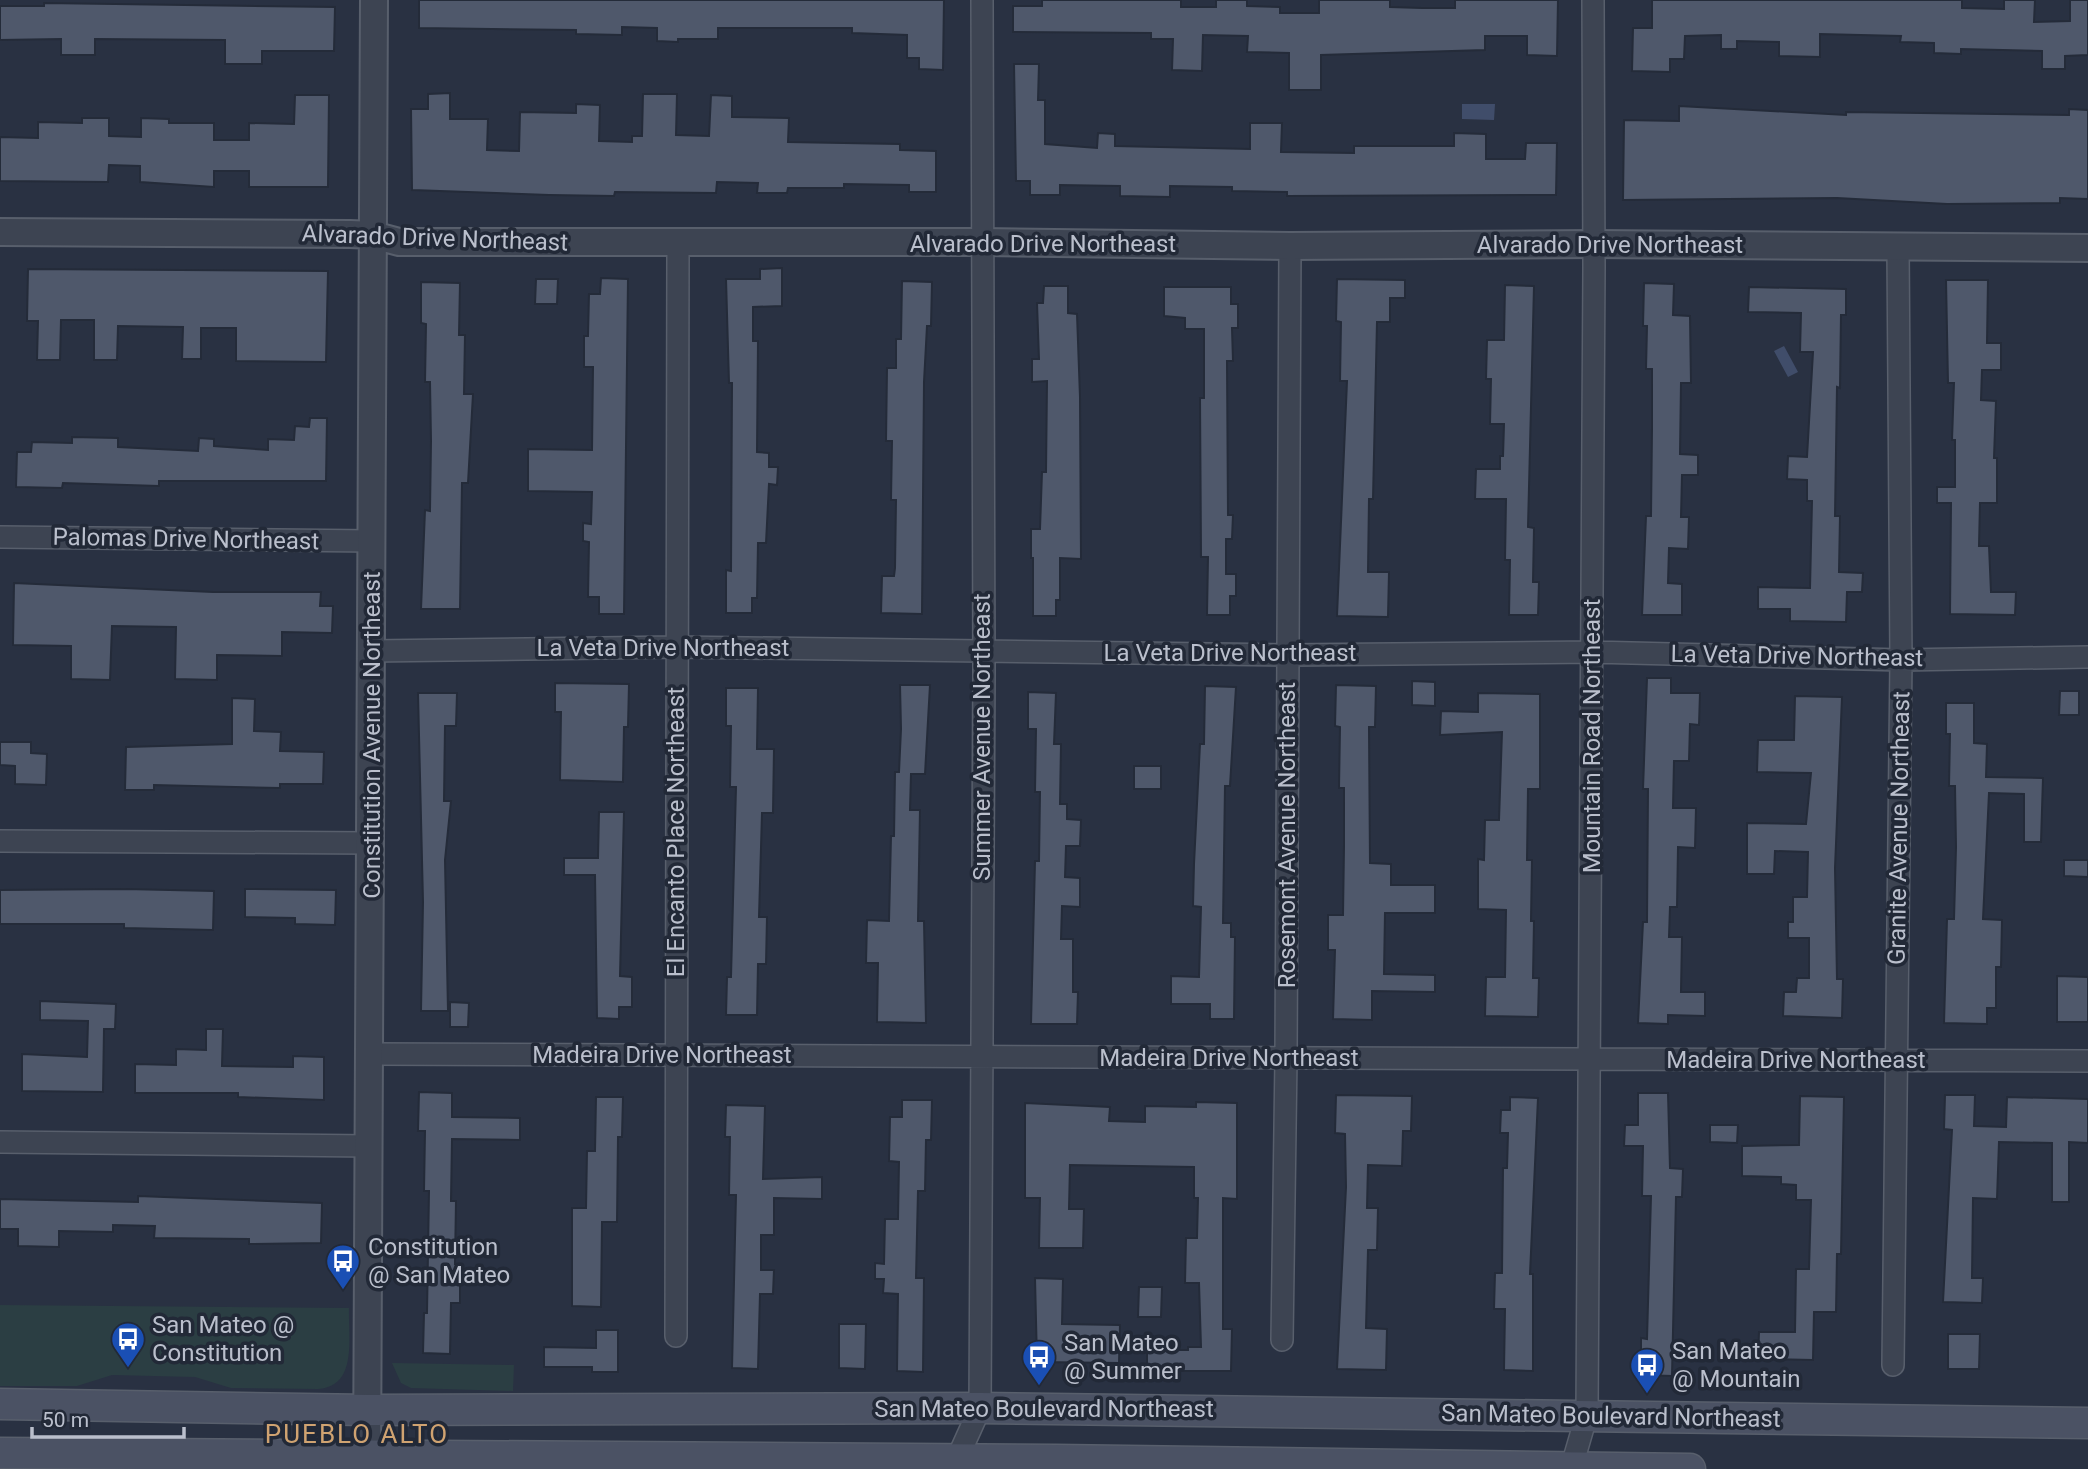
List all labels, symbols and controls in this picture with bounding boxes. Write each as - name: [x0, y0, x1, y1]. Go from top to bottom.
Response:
- street label: Alvarado Drive Northeast: [301, 219, 569, 257]
- street label: Alvarado Drive Northeast: [910, 230, 1176, 258]
- street label: Alvarado Drive Northeast: [1477, 231, 1743, 259]
- street label: Palomas Drive Northeast: [53, 523, 320, 555]
- street label: Constitution Avenue Northeast: [358, 571, 386, 899]
- street label: Summer Avenue Northeast: [968, 593, 996, 881]
- street label: Mountain Road Northeast: [1578, 599, 1606, 873]
- street label: La Veta Drive Northeast: [537, 634, 790, 662]
- street label: La Veta Drive Northeast: [1104, 639, 1357, 667]
- street label: La Veta Drive Northeast: [1670, 640, 1924, 672]
- street label: Rosemont Avenue Northeast: [1273, 682, 1301, 988]
- street label: El Encanto Place Northeast: [662, 687, 690, 977]
- street label: Granite Avenue Northeast: [1883, 691, 1915, 965]
- street label: Madeira Drive Northeast: [532, 1041, 792, 1069]
- street label: Madeira Drive Northeast: [1099, 1044, 1359, 1072]
- street label: Madeira Drive Northeast: [1666, 1046, 1926, 1074]
- place label: Constitution @ San Mateo: [368, 1233, 510, 1289]
- bus stop icon: Constitution @ San Mateo: [324, 1242, 362, 1291]
- place label: San Mateo @ Constitution: [152, 1311, 294, 1367]
- bus stop icon: San Mateo @ Constitution: [109, 1320, 147, 1369]
- place label: San Mateo @ Summer: [1064, 1329, 1182, 1385]
- place label: San Mateo @ Mountain: [1672, 1337, 1801, 1393]
- bus stop icon: San Mateo @ Summer: [1020, 1338, 1058, 1387]
- bus stop icon: San Mateo @ Mountain: [1628, 1346, 1666, 1395]
- street label: San Mateo Boulevard Northeast: [874, 1395, 1214, 1423]
- scale bar: [32, 1396, 184, 1440]
- street label: San Mateo Boulevard Northeast: [1441, 1399, 1781, 1433]
- text: 50 m: [42, 1408, 89, 1432]
- district label: PUEBLO ALTO: [265, 1419, 449, 1449]

